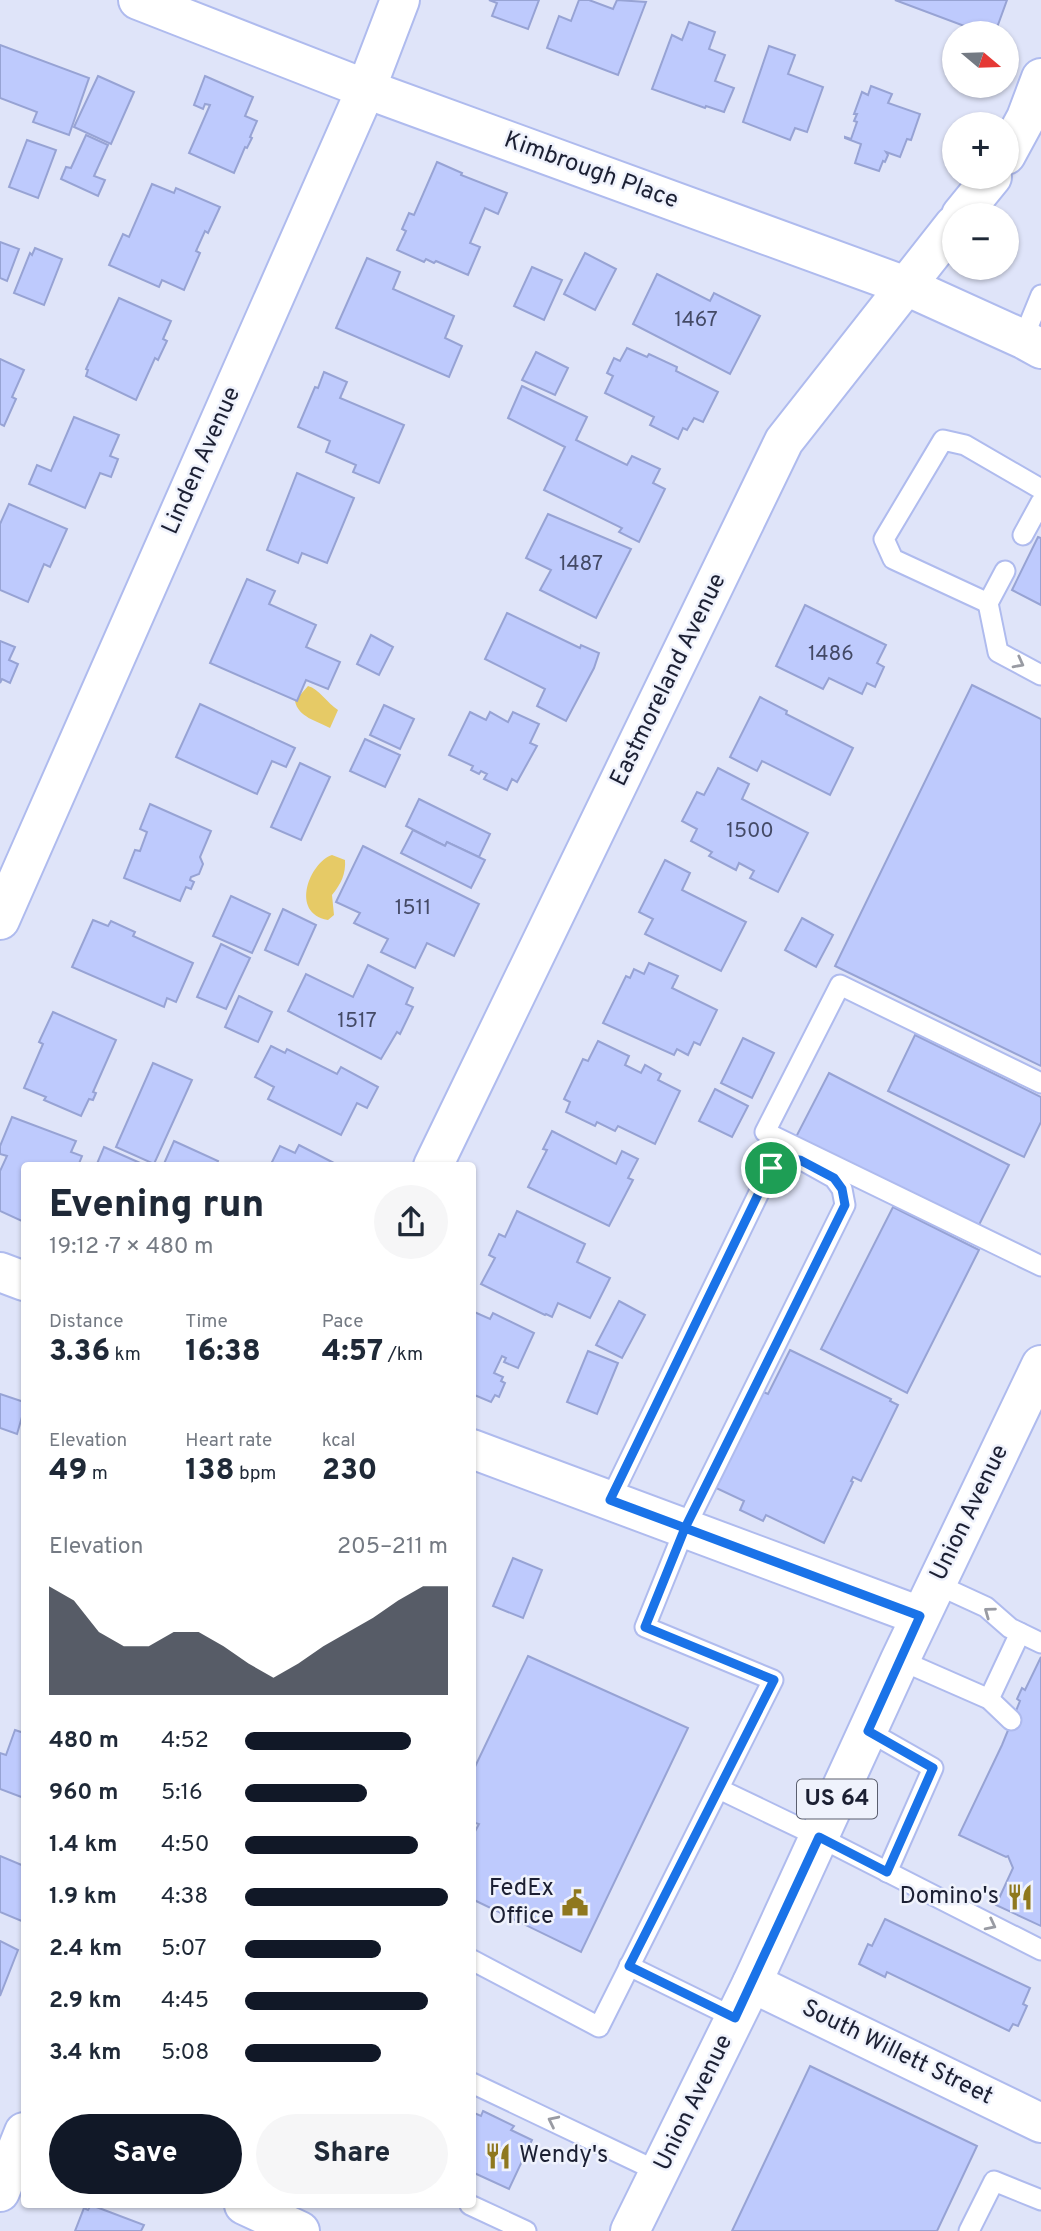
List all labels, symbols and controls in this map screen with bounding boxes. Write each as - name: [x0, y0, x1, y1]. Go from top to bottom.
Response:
- north arrow: [942, 21, 1018, 98]
- map controls: [942, 21, 1019, 280]
- button: +: [942, 112, 1019, 189]
- street label: Kimbrough Place: [500, 126, 682, 216]
- button: −: [942, 203, 1019, 280]
- house number: 1467: [674, 307, 718, 334]
- street label: Linden Avenue: [156, 383, 248, 539]
- house number: 1487: [559, 551, 603, 578]
- street label: Eastmoreland Avenue: [604, 569, 734, 791]
- house number: 1486: [808, 641, 854, 668]
- one-way arrow: [1012, 655, 1024, 668]
- house number: 1500: [726, 818, 774, 845]
- house number: 1511: [395, 895, 431, 922]
- house number: 1517: [337, 1008, 377, 1035]
- pin: [741, 1138, 801, 1198]
- icon: arrive: [752, 1149, 790, 1187]
- text: Evening run: [49, 1182, 264, 1231]
- button: share: [374, 1185, 448, 1259]
- text: 19:12 · 7 × 480 m: [49, 1233, 214, 1262]
- text: Distance: [49, 1310, 124, 1334]
- text: Time: [185, 1310, 228, 1334]
- text: Pace: [322, 1310, 363, 1334]
- text: 3.36: [49, 1334, 110, 1371]
- text: 16:38: [185, 1334, 261, 1371]
- text: 4:57: [322, 1334, 383, 1371]
- text: km: [110, 1343, 141, 1367]
- text: /km: [383, 1343, 423, 1367]
- text: Elevation: [49, 1429, 127, 1453]
- text: Heart rate: [185, 1429, 272, 1453]
- text: kcal: [322, 1429, 355, 1453]
- street label: Union Avenue: [924, 1440, 1016, 1586]
- text: 49: [49, 1453, 87, 1490]
- text: 138: [185, 1453, 235, 1490]
- text: 230: [322, 1453, 377, 1490]
- text: m: [87, 1462, 108, 1486]
- text: bpm: [235, 1462, 276, 1486]
- text: Elevation: [49, 1533, 144, 1562]
- text: 205–211 m: [337, 1533, 448, 1562]
- one-way arrow: [985, 1607, 997, 1620]
- text: 480 m: [49, 1727, 119, 1756]
- text: 4:52: [161, 1727, 209, 1756]
- text: 960 m: [49, 1779, 118, 1808]
- text: 5:16: [161, 1779, 203, 1808]
- road number: US 64: [797, 1780, 877, 1818]
- text: 1.4 km: [49, 1831, 117, 1860]
- text: 4:50: [161, 1831, 209, 1860]
- place label: FedEx Office: [489, 1874, 554, 1932]
- place label: Domino's: [900, 1882, 999, 1912]
- restaurant icon: Domino's: [1005, 1882, 1035, 1912]
- text: 1.9 km: [49, 1883, 117, 1912]
- text: 4:38: [161, 1883, 208, 1912]
- public building icon: FedEx Office: [560, 1888, 590, 1918]
- one-way arrow: [984, 1916, 997, 1930]
- text: 2.4 km: [49, 1935, 122, 1964]
- text: 5:07: [161, 1935, 207, 1964]
- text: 2.9 km: [49, 1987, 122, 2016]
- text: 4:45: [161, 1987, 209, 2016]
- street label: South Willett Street: [796, 1994, 998, 2112]
- street label: Union Avenue: [648, 2030, 740, 2176]
- text: 3.4 km: [49, 2039, 121, 2068]
- text: 5:08: [161, 2039, 209, 2068]
- button: Save: [49, 2114, 242, 2194]
- button: Share: [256, 2114, 448, 2194]
- one-way arrow: [548, 2116, 560, 2130]
- restaurant icon: Wendy's: [483, 2141, 513, 2171]
- place label: Wendy's: [519, 2141, 608, 2171]

